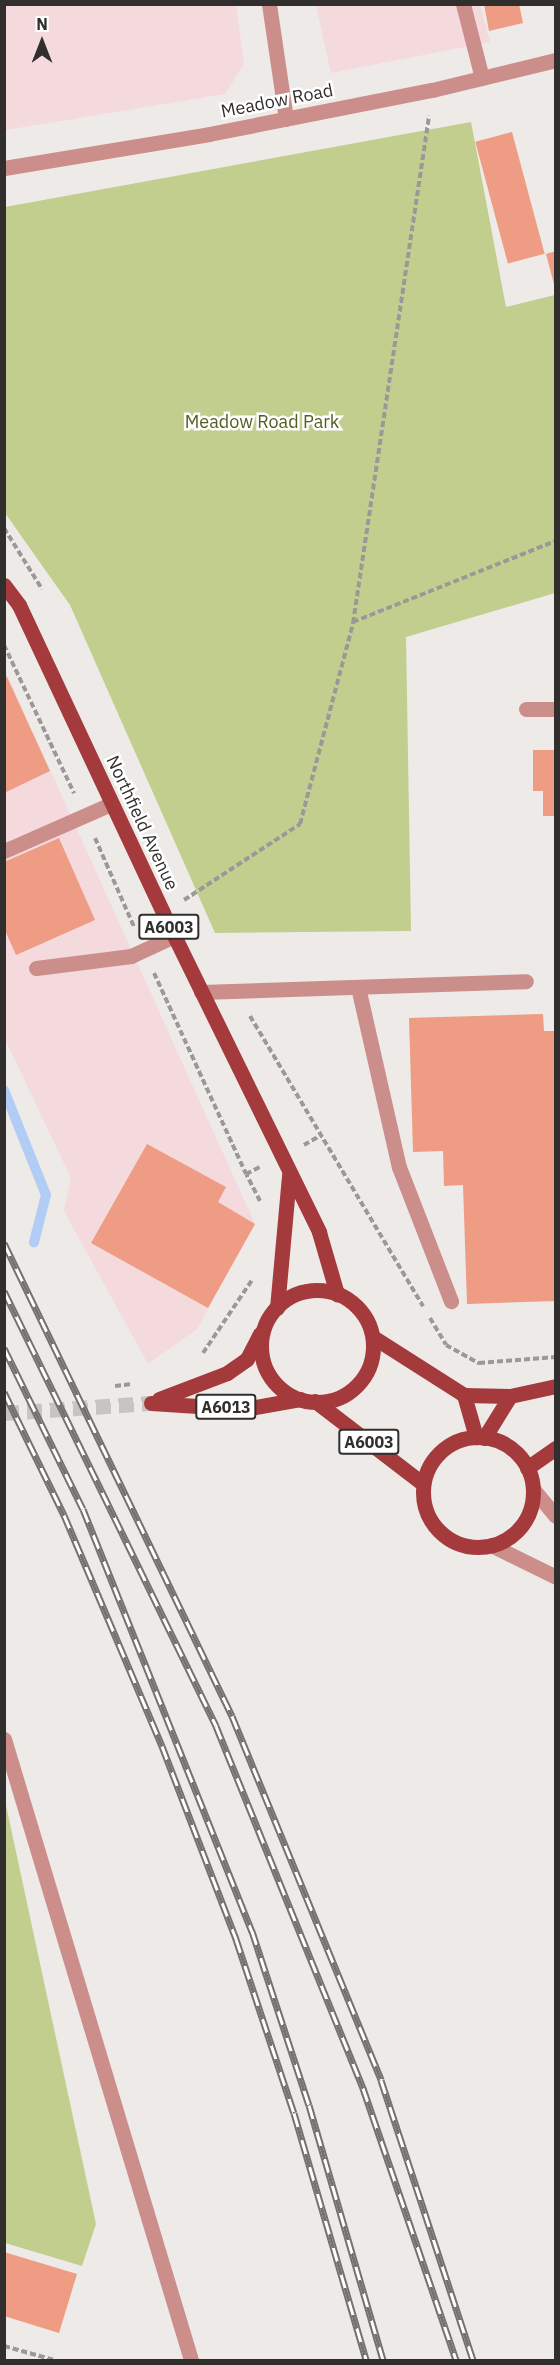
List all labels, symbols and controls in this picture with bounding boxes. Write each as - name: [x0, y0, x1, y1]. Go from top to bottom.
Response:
- north arrow: [12, 12, 72, 72]
- text: N: [36, 14, 48, 34]
- street label: Meadow Road: [219, 80, 335, 122]
- park label: Meadow Road Park: [185, 411, 339, 433]
- street label: Northfield Avenue: [101, 752, 183, 894]
- road number: A6003: [138, 914, 201, 940]
- road number: A6013: [194, 1394, 258, 1420]
- road number: A6003: [338, 1429, 400, 1455]

